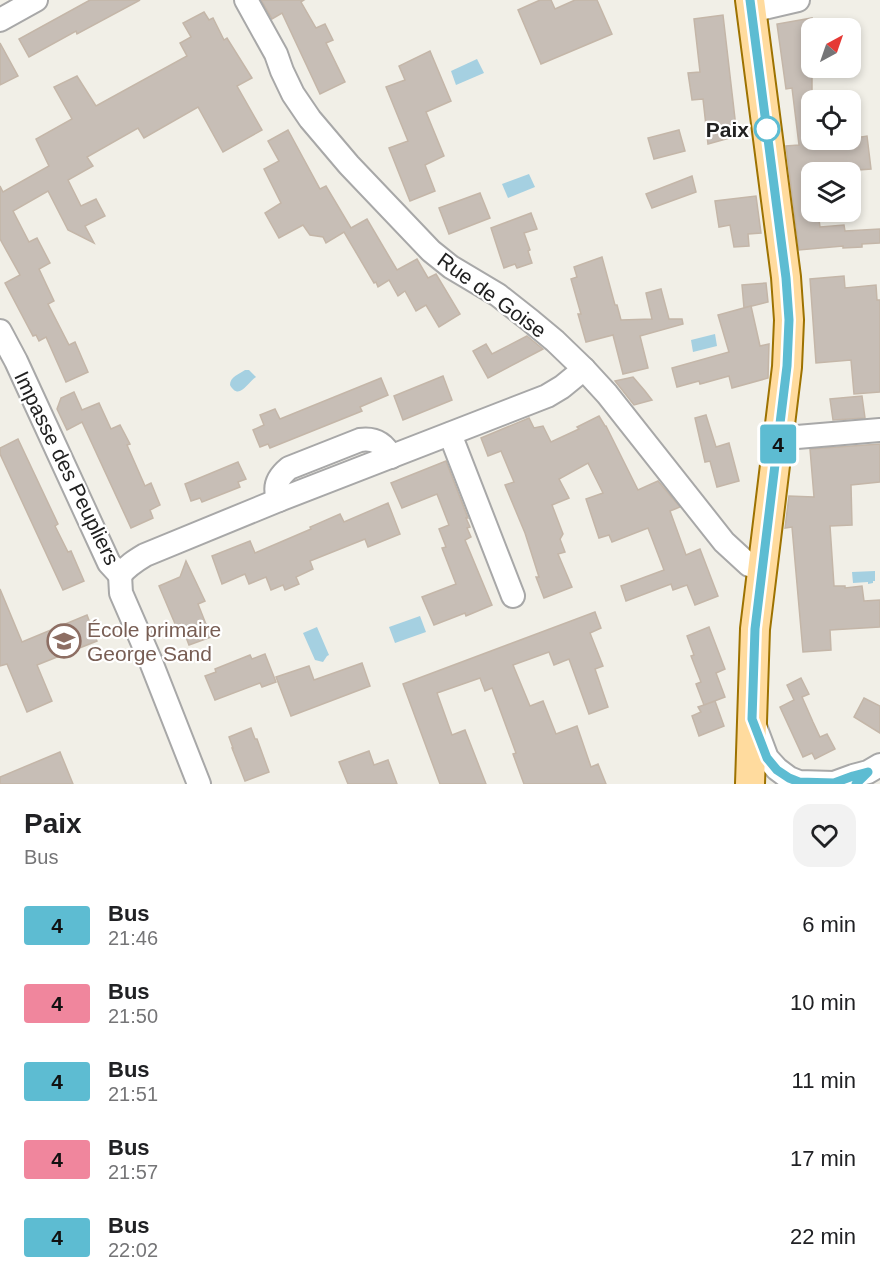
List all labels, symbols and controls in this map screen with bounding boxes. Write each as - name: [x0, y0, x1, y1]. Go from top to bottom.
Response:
- north arrow: [801, 18, 861, 78]
- map controls: [801, 18, 861, 222]
- button: locate: [801, 90, 861, 150]
- marker: Paix: [754, 116, 780, 142]
- place label: Paix: [706, 118, 749, 141]
- button: layers: [801, 162, 861, 222]
- street label: Rue de Goise: [433, 248, 551, 342]
- street label: Impasse des Peupliers: [10, 367, 124, 569]
- line badge: 4: [758, 424, 798, 464]
- text: 4: [772, 433, 784, 456]
- place label: École primaire George Sand: [87, 618, 221, 665]
- school or university icon: École primaire George Sand: [46, 623, 82, 659]
- button: heart: [793, 804, 856, 867]
- text: Paix: [24, 808, 82, 839]
- text: Bus: [24, 846, 58, 868]
- text: Bus: [108, 901, 150, 926]
- text: 6 min: [802, 912, 856, 937]
- text: 4: [51, 914, 63, 937]
- text: 21:46: [108, 927, 158, 949]
- text: Bus: [108, 979, 150, 1004]
- text: 10 min: [790, 990, 856, 1015]
- text: 4: [51, 992, 63, 1015]
- text: 21:50: [108, 1005, 158, 1027]
- text: Bus: [108, 1057, 150, 1082]
- text: 11 min: [792, 1068, 856, 1093]
- text: 4: [51, 1070, 63, 1093]
- text: 21:51: [108, 1083, 158, 1105]
- text: Bus: [108, 1135, 150, 1160]
- text: 17 min: [790, 1146, 856, 1171]
- text: 4: [51, 1148, 63, 1171]
- text: 21:57: [108, 1161, 158, 1183]
- text: Bus: [108, 1213, 150, 1238]
- text: 22 min: [790, 1224, 856, 1249]
- text: 4: [51, 1226, 63, 1249]
- text: 22:02: [108, 1239, 158, 1261]

